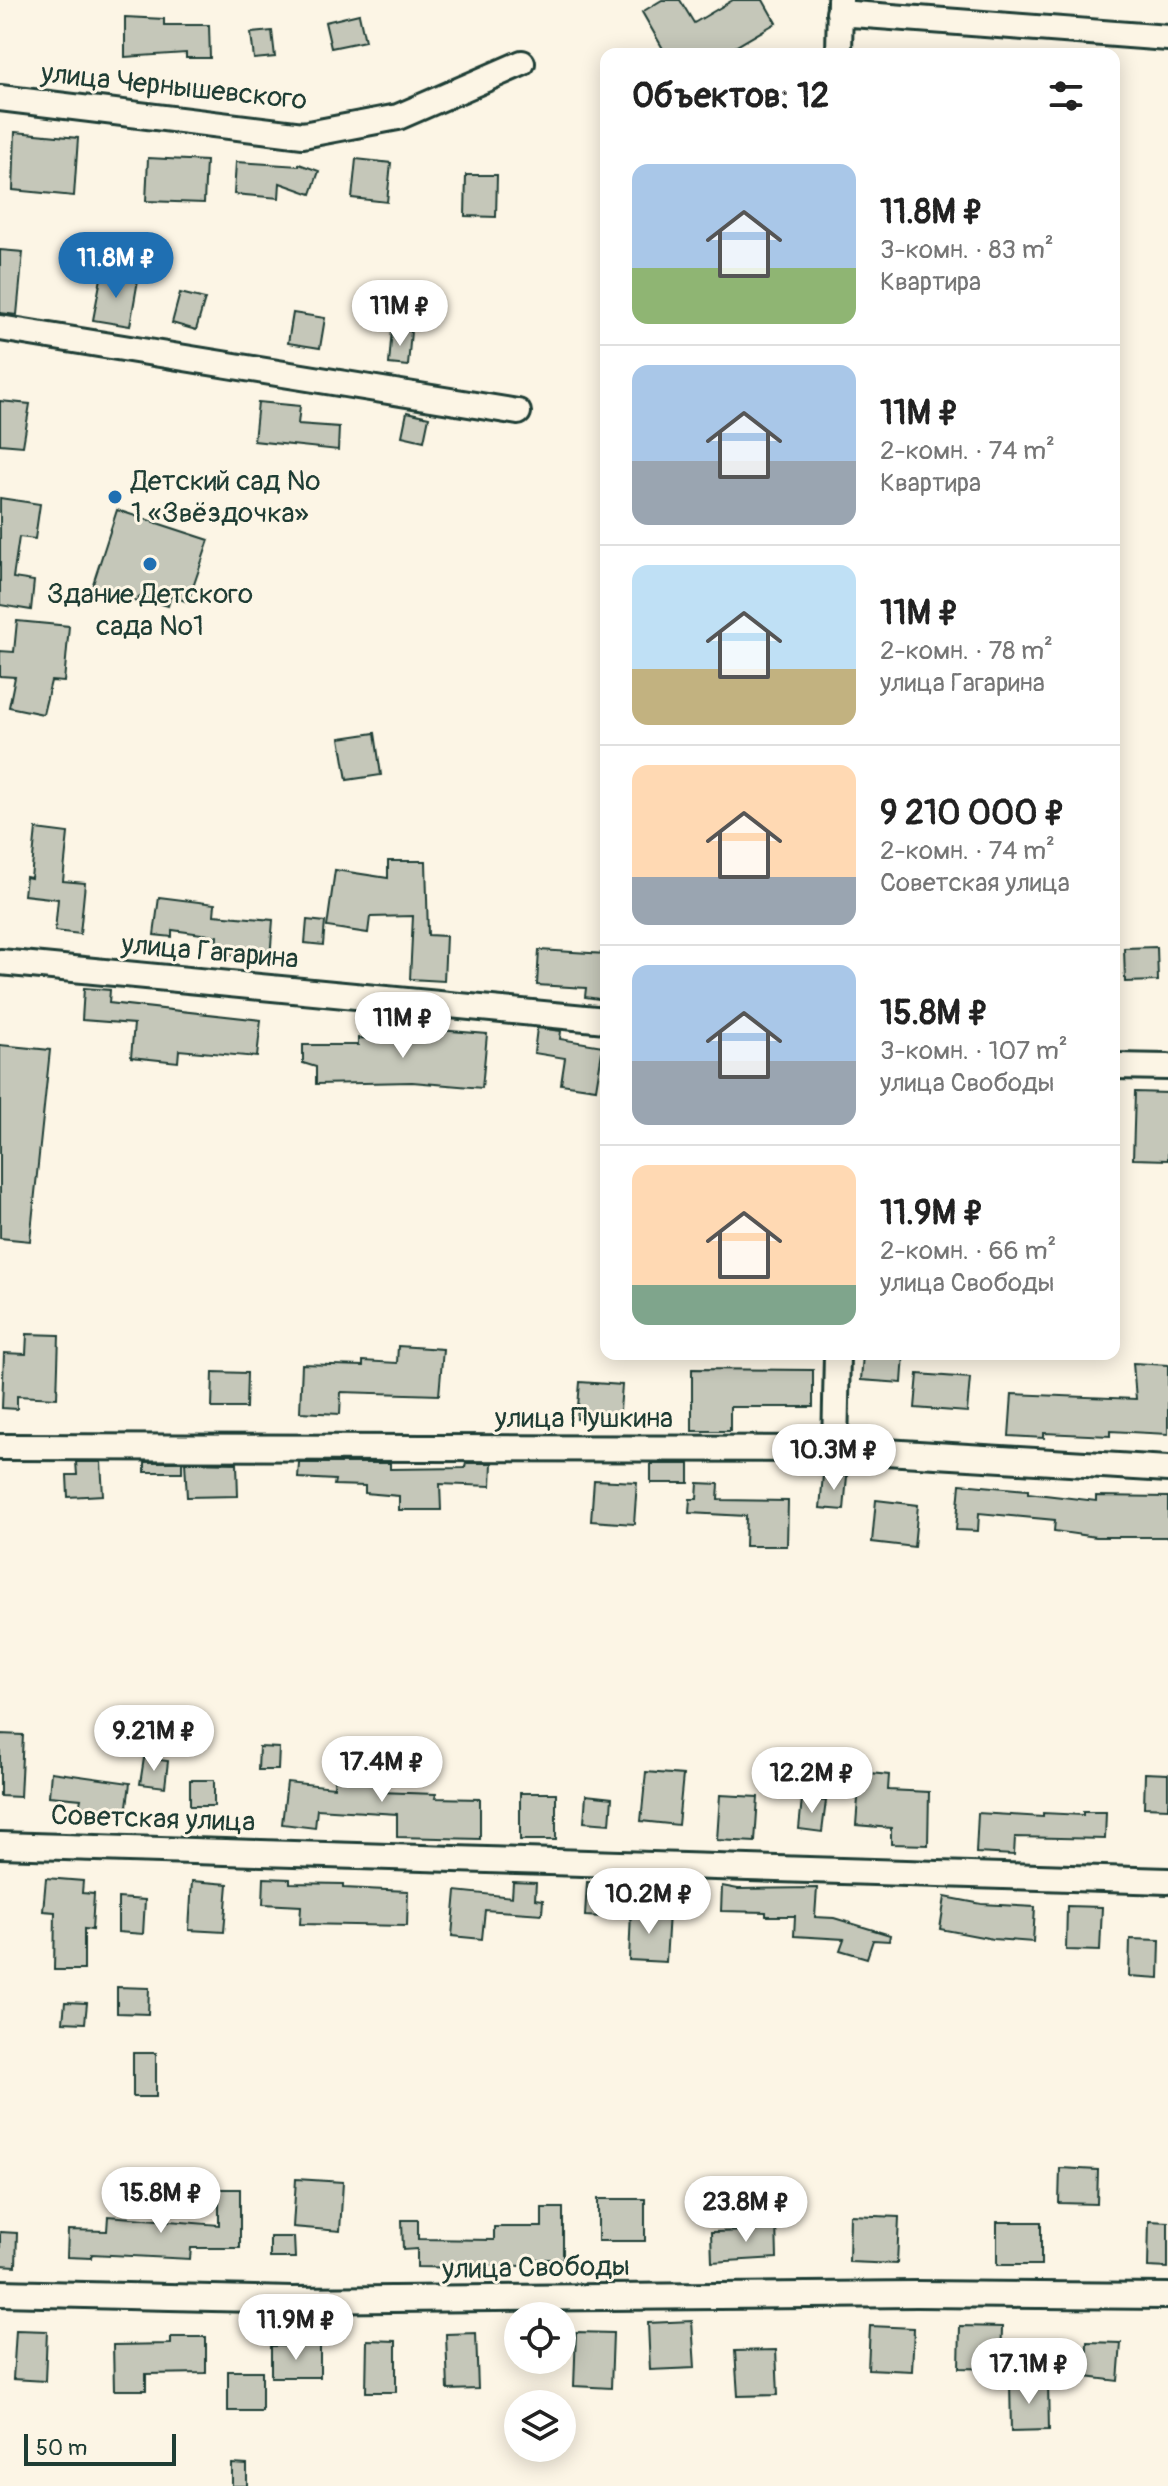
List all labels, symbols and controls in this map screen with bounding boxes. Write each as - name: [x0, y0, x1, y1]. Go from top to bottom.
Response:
- street label: улица Чернышевского: [38, 56, 309, 118]
- icon: filters: [1044, 74, 1088, 118]
- text: Объектов: 12: [632, 75, 829, 118]
- text: 11.8M ₽: [880, 191, 983, 234]
- icon: home: [696, 196, 792, 292]
- pin: 11.8M ₽: [42, 232, 190, 300]
- text: 3-комн. · 83 m²: [880, 234, 1054, 266]
- text: 11.8M ₽: [76, 242, 156, 274]
- text: Квартира: [880, 266, 981, 298]
- pin: 11M ₽: [344, 280, 456, 348]
- text: 11M ₽: [370, 290, 430, 322]
- text: 11M ₽: [880, 392, 959, 435]
- icon: home: [696, 397, 792, 493]
- text: 2-комн. · 74 m²: [880, 435, 1055, 467]
- place label: Детский сад № 1 «Звёздочка»: [130, 464, 320, 531]
- text: Квартира: [880, 467, 981, 499]
- marker: Детский сад № 1 «Звёздочка»: [106, 488, 124, 506]
- marker: Здание Детского сада №1: [141, 555, 159, 573]
- place label: Здание Детского сада №1: [47, 577, 253, 644]
- text: 11M ₽: [880, 592, 959, 635]
- icon: home: [696, 597, 792, 693]
- text: 2-комн. · 78 m²: [880, 635, 1053, 667]
- text: улица Гагарина: [880, 667, 1045, 699]
- text: 9 210 000 ₽: [880, 792, 1065, 835]
- icon: home: [696, 797, 792, 893]
- text: 2-комн. · 74 m²: [880, 835, 1055, 867]
- text: Советская улица: [880, 867, 1070, 899]
- street label: улица Гагарина: [119, 927, 300, 977]
- pin: 11M ₽: [347, 992, 459, 1060]
- text: 15.8M ₽: [880, 992, 989, 1035]
- icon: home: [696, 997, 792, 1093]
- text: 11M ₽: [373, 1002, 433, 1034]
- text: 3-комн. · 107 m²: [880, 1035, 1068, 1067]
- text: улица Свободы: [880, 1067, 1054, 1099]
- text: 11.9M ₽: [880, 1192, 984, 1235]
- icon: home: [696, 1197, 792, 1293]
- text: 2-комн. · 66 m²: [880, 1235, 1056, 1267]
- text: улица Свободы: [880, 1267, 1054, 1299]
- street label: улица Пушкина: [494, 1401, 673, 1436]
- pin: 10.3M ₽: [760, 1424, 908, 1492]
- text: 10.3M ₽: [790, 1434, 878, 1466]
- pin: 9.21M ₽: [80, 1705, 228, 1773]
- text: 9.21M ₽: [112, 1715, 196, 1747]
- pin: 17.4M ₽: [308, 1736, 456, 1804]
- text: 17.4M ₽: [340, 1746, 424, 1778]
- pin: 12.2M ₽: [738, 1747, 886, 1815]
- text: 12.2M ₽: [770, 1757, 854, 1789]
- street label: Советская улица: [50, 1798, 256, 1840]
- pin: 10.2M ₽: [575, 1868, 723, 1936]
- text: 10.2M ₽: [605, 1878, 693, 1910]
- pin: 15.8M ₽: [87, 2167, 235, 2235]
- pin: 23.8M ₽: [672, 2176, 820, 2244]
- text: 15.8M ₽: [119, 2177, 203, 2209]
- text: 23.8M ₽: [702, 2186, 790, 2218]
- street label: улица Свободы: [441, 2249, 630, 2287]
- pin: 11.9M ₽: [222, 2294, 370, 2362]
- map controls: [504, 2302, 576, 2462]
- button: locate: [504, 2302, 576, 2374]
- text: 11.9M ₽: [256, 2304, 336, 2336]
- pin: 17.1M ₽: [955, 2338, 1103, 2406]
- text: 17.1M ₽: [989, 2348, 1069, 2380]
- button: layers: [504, 2390, 576, 2462]
- scale bar: [24, 2430, 176, 2466]
- text: 50 m: [36, 2434, 87, 2462]

